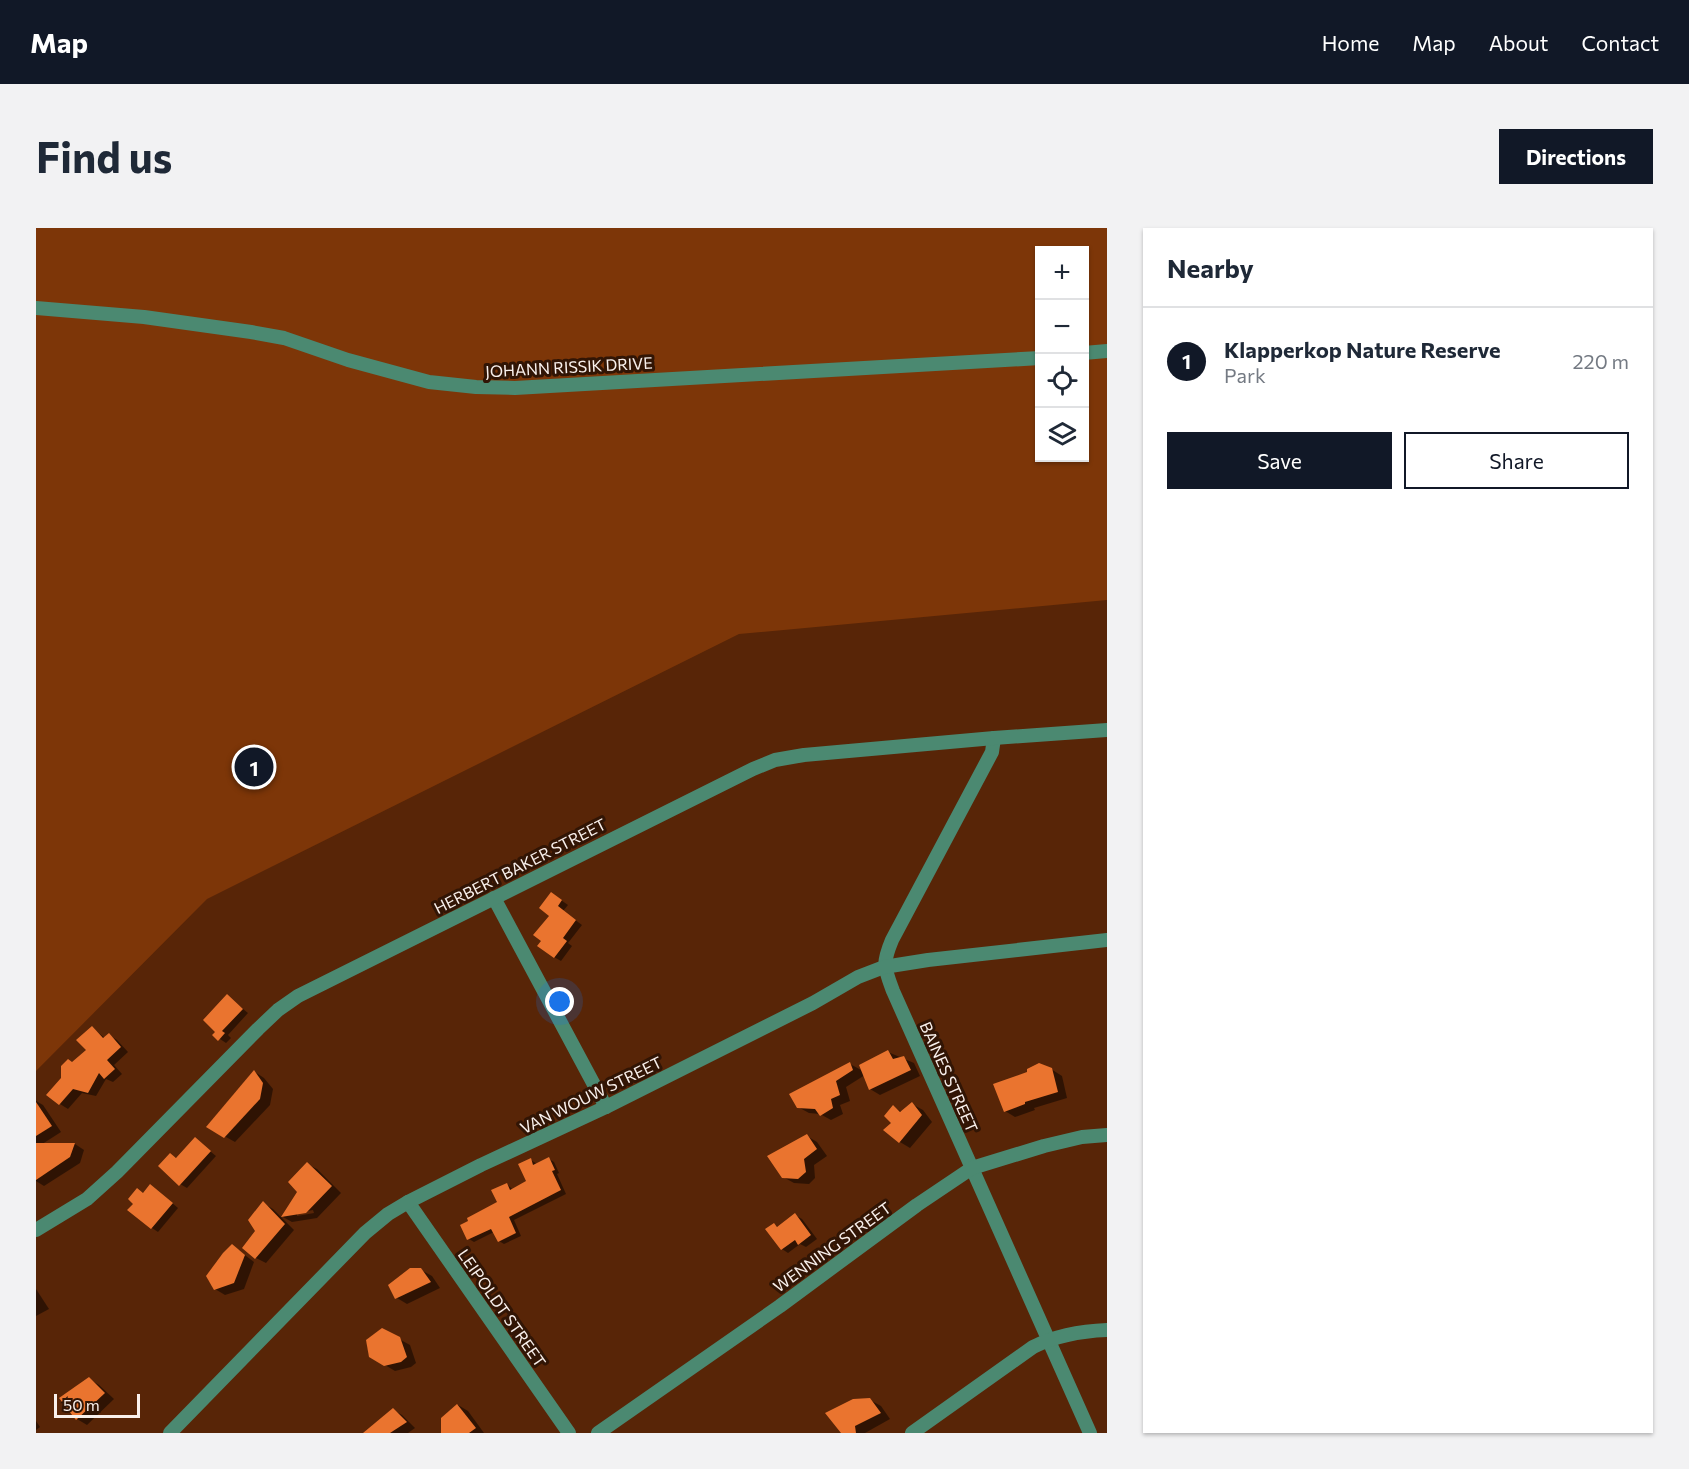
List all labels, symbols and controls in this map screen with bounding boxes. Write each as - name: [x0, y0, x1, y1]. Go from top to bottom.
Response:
- text: Map: [30, 25, 88, 59]
- text: Home: [1322, 30, 1379, 55]
- text: Map: [1412, 30, 1456, 55]
- text: About: [1489, 30, 1548, 55]
- text: Contact: [1581, 30, 1659, 55]
- button: Directions: [1499, 129, 1653, 184]
- text: Find us: [36, 130, 172, 182]
- map controls: [1035, 246, 1089, 462]
- button: +: [1035, 246, 1089, 300]
- text: Nearby: [1167, 252, 1254, 283]
- button: −: [1035, 300, 1089, 354]
- text: Klapperkop Nature Reserve: [1224, 336, 1501, 363]
- text: 1: [1182, 349, 1191, 373]
- text: 220 m: [1573, 349, 1629, 373]
- street label: JOHANN RISSIK DRIVE: [485, 353, 653, 380]
- button: locate: [1035, 354, 1089, 408]
- text: Park: [1224, 363, 1266, 387]
- button: layers: [1035, 408, 1089, 462]
- button: Save: [1167, 432, 1392, 489]
- button: Share: [1404, 432, 1629, 489]
- pin: 1: [234, 744, 274, 790]
- street label: HERBERT BAKER STREET: [431, 814, 609, 917]
- your location: [545, 987, 574, 1016]
- street label: BAINES STREET: [917, 1018, 982, 1135]
- street label: VAN WOUW STREET: [517, 1052, 665, 1137]
- street label: WENNING STREET: [769, 1198, 894, 1296]
- street label: LEIPOLDT STREET: [455, 1245, 550, 1370]
- scale bar: [54, 1391, 140, 1418]
- text: 50 m: [63, 1395, 100, 1414]

